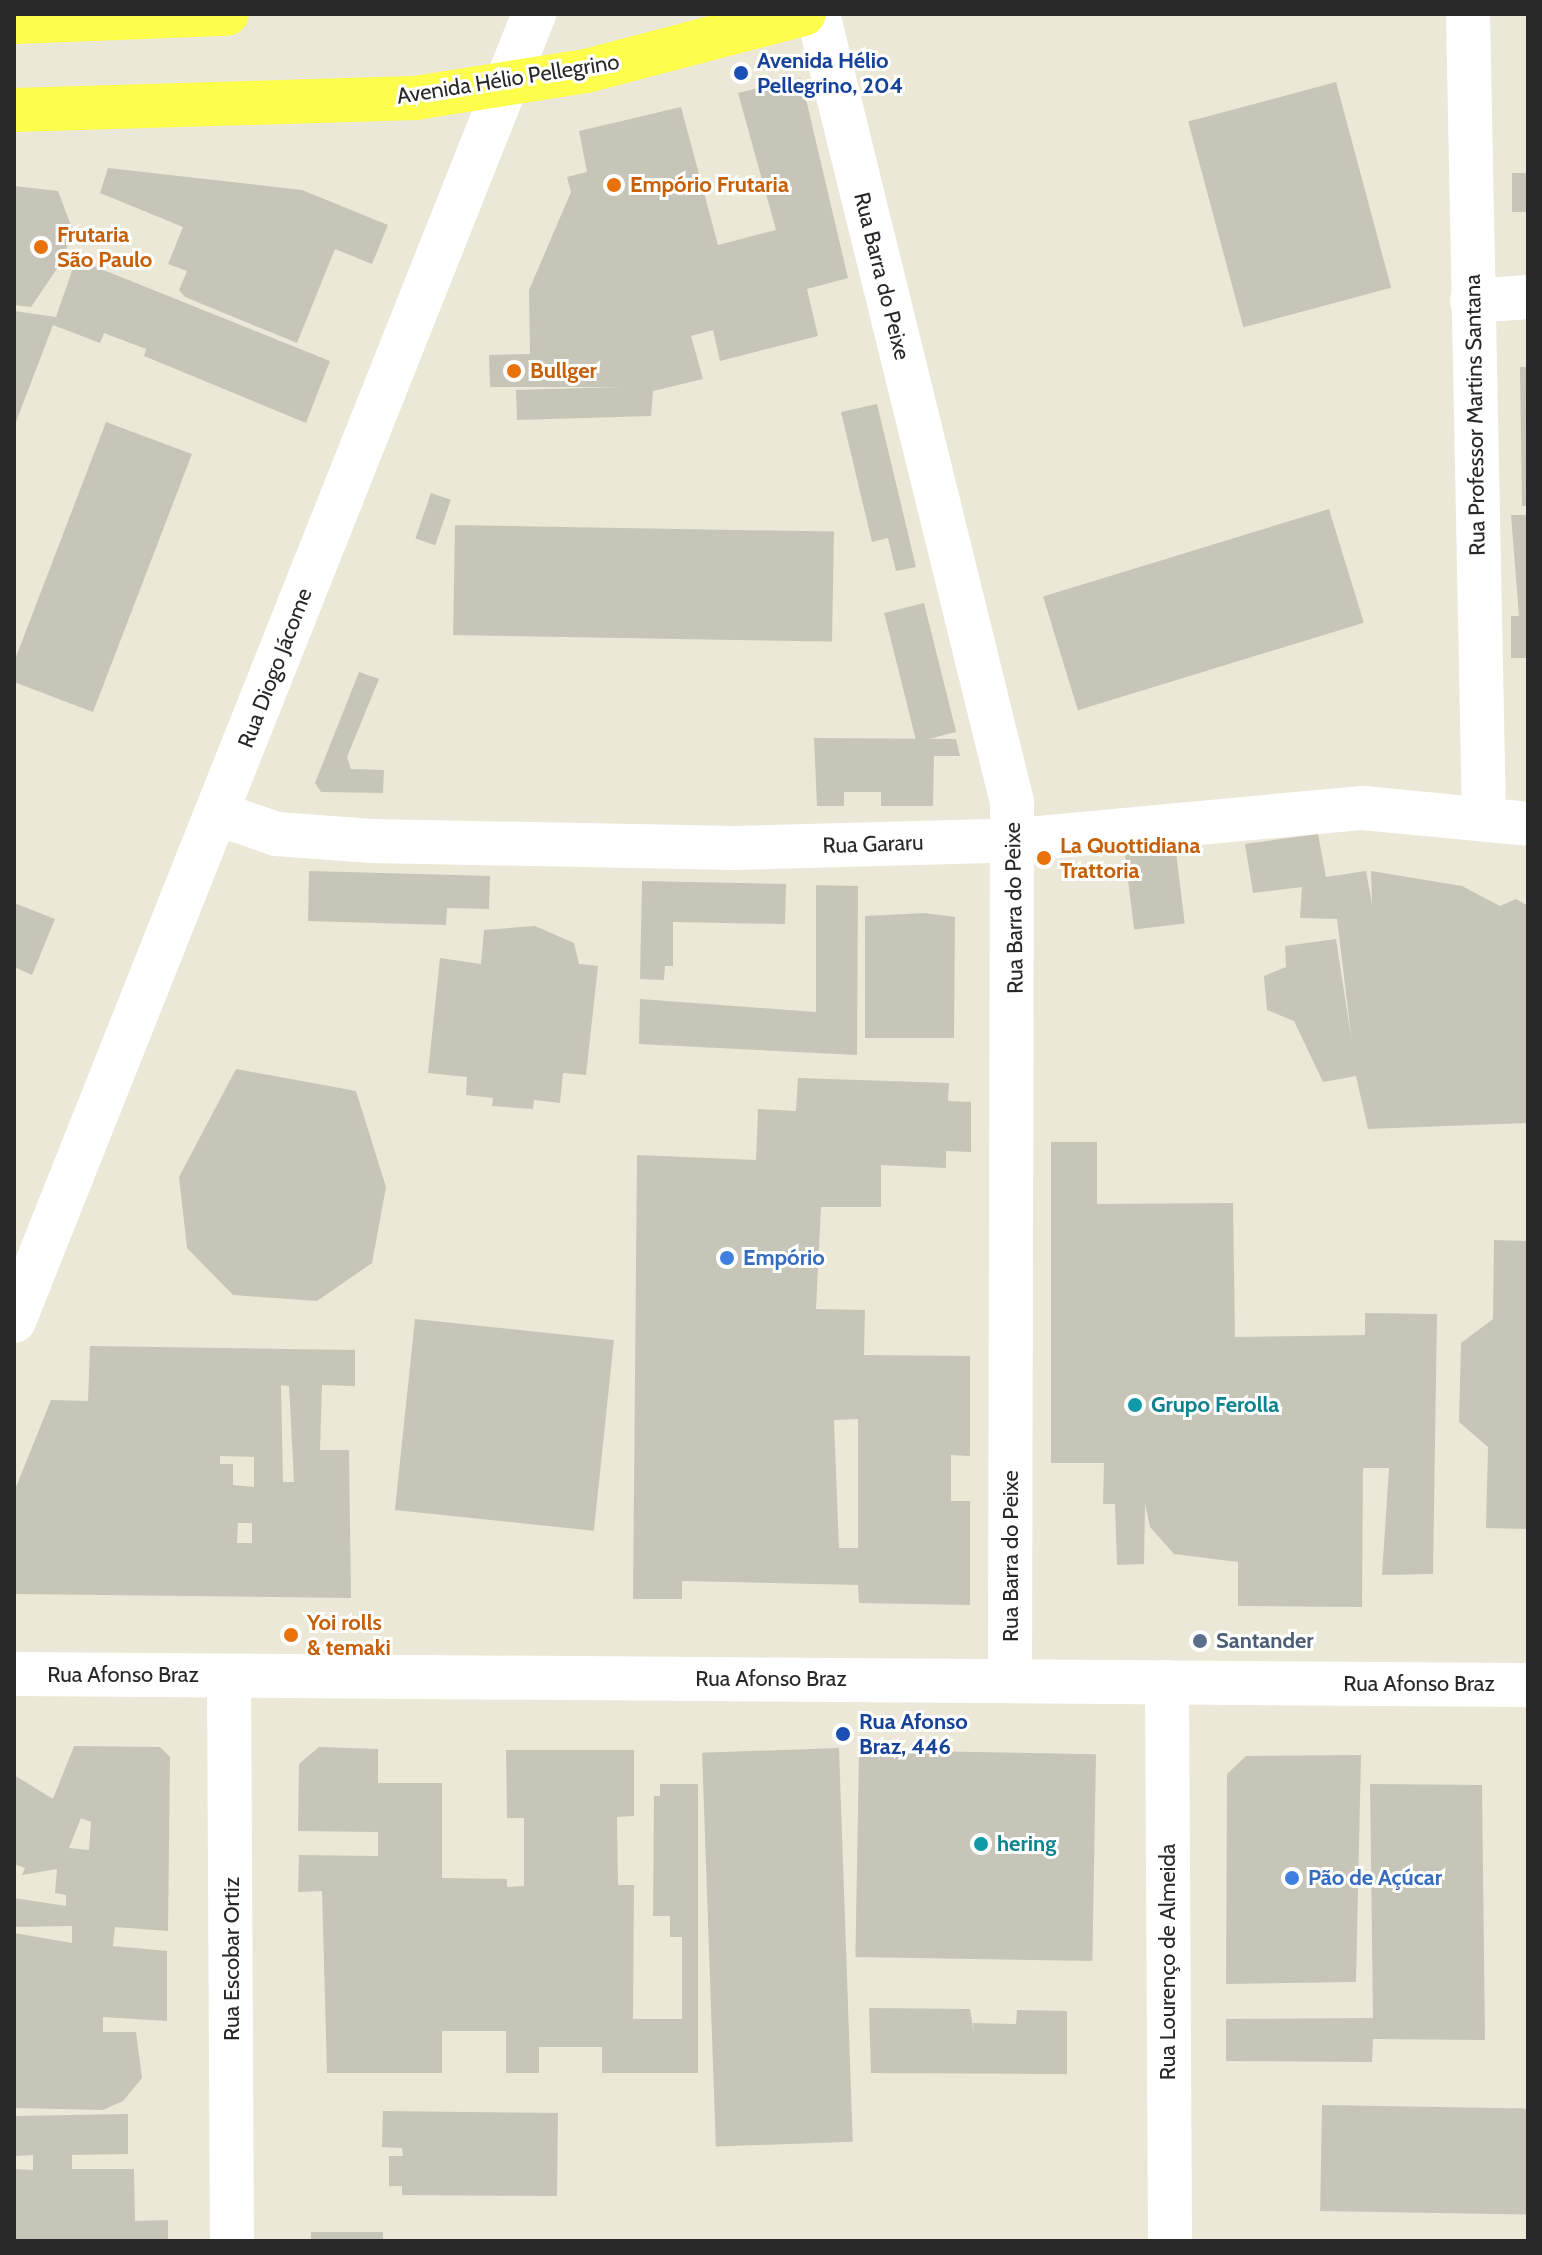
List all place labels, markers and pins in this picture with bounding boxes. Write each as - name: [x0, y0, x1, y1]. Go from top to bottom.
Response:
- place label: Avenida Hélio Pellegrino, 204: [757, 47, 903, 98]
- marker: Avenida Hélio Pellegrino, 204: [732, 64, 750, 82]
- place label: Empório Frutaria: [630, 172, 789, 198]
- marker: Empório Frutaria: [605, 176, 623, 194]
- place label: Frutaria São Paulo: [57, 221, 152, 272]
- marker: Frutaria São Paulo: [32, 238, 50, 256]
- place label: Bullger: [530, 358, 597, 384]
- marker: Bullger: [505, 362, 523, 380]
- place label: La Quottidiana Trattoria: [1060, 832, 1200, 884]
- marker: La Quottidiana Trattoria: [1035, 849, 1053, 867]
- place label: Empório: [743, 1245, 825, 1271]
- marker: Empório: [718, 1249, 736, 1267]
- place label: Grupo Ferolla: [1151, 1392, 1279, 1418]
- marker: Grupo Ferolla: [1126, 1396, 1144, 1414]
- place label: Yoi rolls & temaki: [307, 1609, 391, 1660]
- marker: Yoi rolls & temaki: [282, 1626, 300, 1644]
- place label: Santander: [1216, 1628, 1314, 1654]
- marker: Santander: [1191, 1632, 1209, 1650]
- place label: Rua Afonso Braz, 446: [859, 1708, 968, 1760]
- marker: Rua Afonso Braz, 446: [834, 1725, 852, 1743]
- place label: hering: [997, 1831, 1056, 1857]
- marker: hering: [972, 1835, 990, 1853]
- place label: Pão de Açúcar: [1308, 1865, 1442, 1891]
- marker: Pão de Açúcar: [1283, 1869, 1301, 1887]

